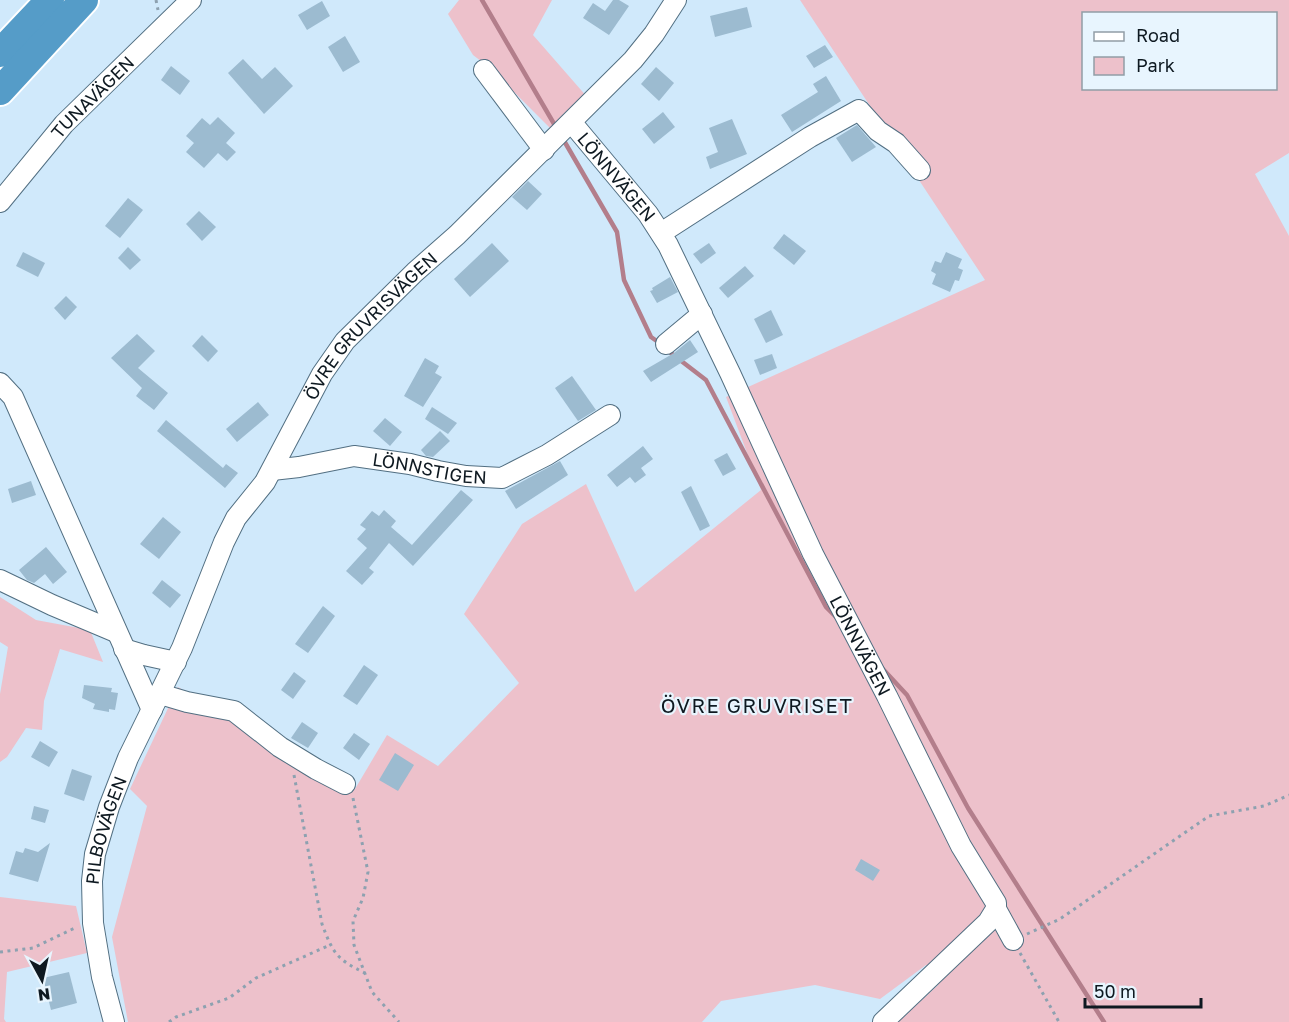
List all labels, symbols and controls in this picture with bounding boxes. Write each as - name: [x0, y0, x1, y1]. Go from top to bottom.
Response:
- legend: [1082, 12, 1277, 90]
- text: Road: [1136, 24, 1180, 46]
- street label: TUNAVÄGEN: [46, 51, 138, 142]
- text: Park: [1136, 54, 1175, 76]
- street label: LÖNNVÄGEN: [573, 128, 660, 226]
- street label: ÖVRE GRUVRISVÄGEN: [299, 247, 441, 403]
- street label: LÖNNSTIGEN: [371, 448, 487, 488]
- street label: LÖNNVÄGEN: [826, 592, 896, 699]
- district label: ÖVRE GRUVRISET: [661, 693, 853, 717]
- street label: PILBOVÄGEN: [81, 773, 131, 886]
- north arrow: [12, 950, 72, 1010]
- scale bar: [1085, 971, 1200, 1009]
- text: 50 m: [1094, 980, 1136, 1002]
- text: N: [37, 984, 52, 1006]

